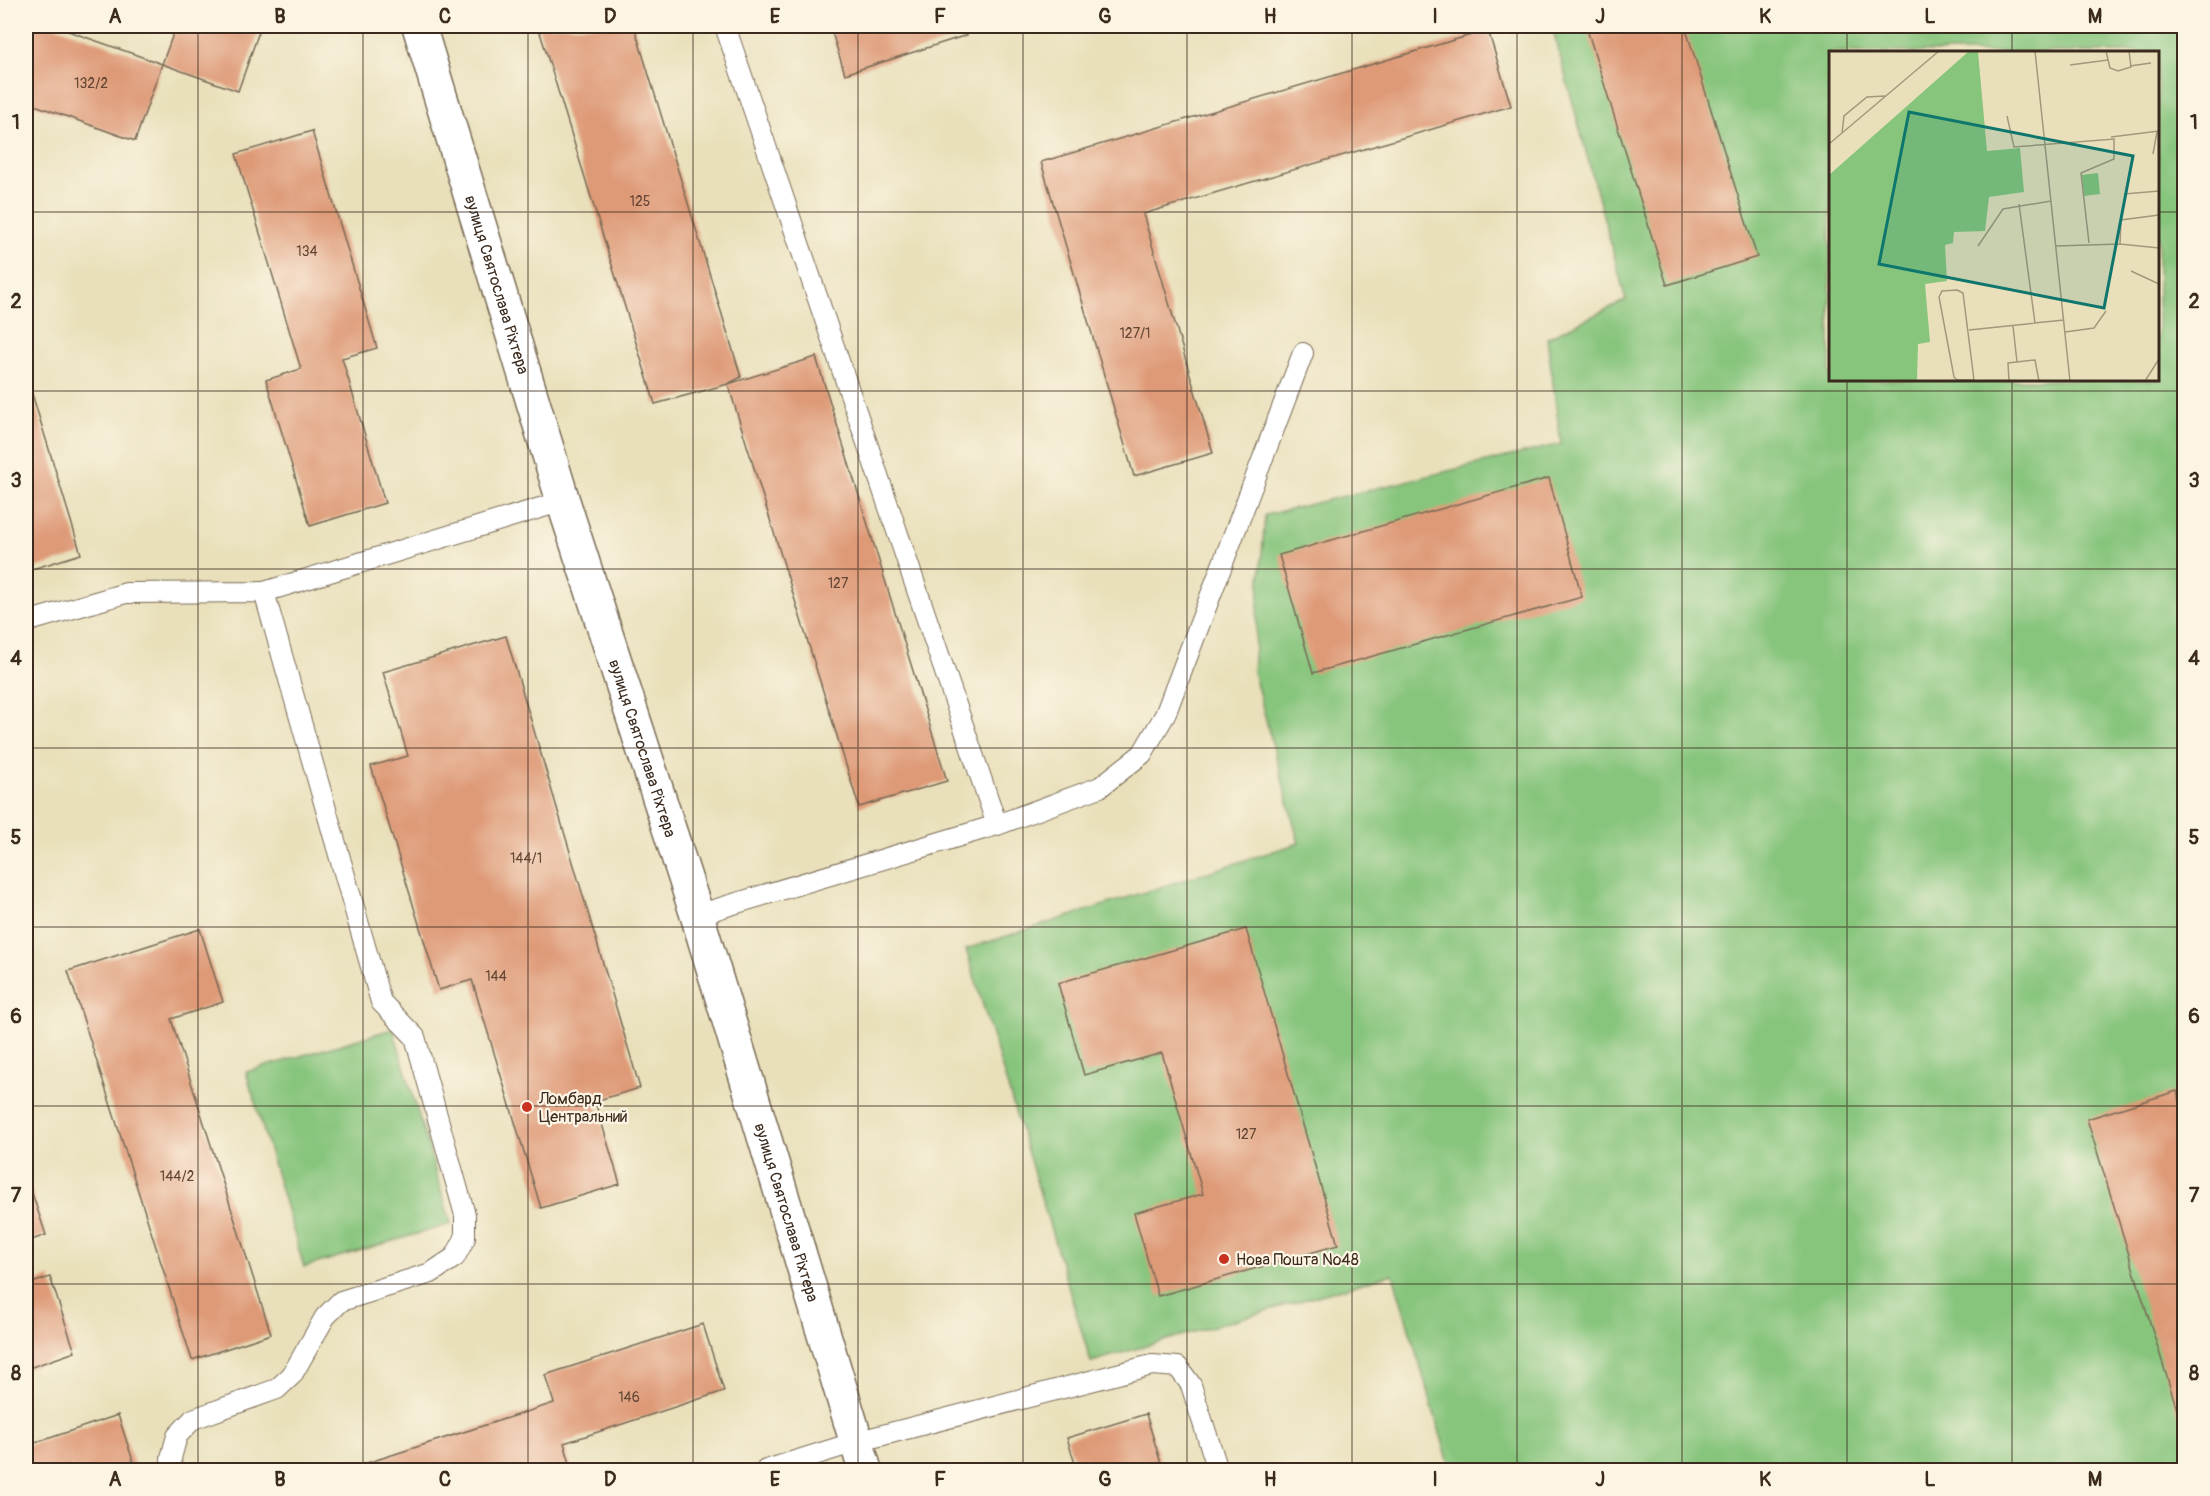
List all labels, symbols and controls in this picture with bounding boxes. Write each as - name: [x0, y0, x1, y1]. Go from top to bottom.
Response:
- text: A: [109, 4, 122, 29]
- text: B: [274, 4, 286, 29]
- text: C: [439, 4, 451, 29]
- text: D: [604, 4, 617, 29]
- text: E: [770, 4, 781, 29]
- text: F: [934, 4, 946, 29]
- text: G: [1098, 4, 1112, 29]
- text: H: [1264, 4, 1277, 29]
- text: I: [1432, 4, 1438, 29]
- text: J: [1595, 4, 1605, 29]
- text: K: [1759, 4, 1771, 29]
- text: L: [1924, 4, 1936, 29]
- text: M: [2088, 4, 2102, 29]
- inset map: [1829, 51, 2159, 381]
- house number: 132/2: [74, 75, 108, 92]
- text: 1: [12, 110, 20, 135]
- text: 1: [2190, 110, 2198, 135]
- street label: вулиця Святослава Ріхтера: [460, 193, 533, 376]
- house number: 125: [630, 193, 650, 210]
- house number: 134: [296, 243, 318, 260]
- text: 2: [10, 289, 22, 314]
- text: 2: [2188, 289, 2200, 314]
- house number: 127/1: [1119, 325, 1151, 342]
- text: 3: [10, 468, 22, 493]
- text: 3: [2188, 468, 2200, 493]
- house number: 127: [828, 575, 849, 592]
- text: 4: [10, 646, 22, 671]
- text: 4: [2188, 646, 2200, 671]
- street label: вулиця Святослава Ріхтера: [604, 657, 680, 840]
- text: 5: [11, 825, 22, 850]
- text: 5: [2189, 825, 2200, 850]
- house number: 144/1: [510, 850, 542, 867]
- house number: 144: [485, 968, 507, 985]
- text: 6: [10, 1004, 22, 1029]
- text: 6: [2188, 1004, 2200, 1029]
- place label: Ломбард Центральний: [538, 1089, 628, 1127]
- marker: Ломбард Центральний: [520, 1100, 534, 1114]
- street label: вулиця Святослава Ріхтера: [750, 1121, 822, 1304]
- house number: 127: [1236, 1126, 1257, 1143]
- house number: 144/2: [160, 1168, 194, 1185]
- text: 7: [11, 1183, 22, 1208]
- text: 7: [2189, 1183, 2200, 1208]
- place label: Нова Пошта №48: [1236, 1250, 1359, 1270]
- marker: Нова Пошта №48: [1217, 1252, 1231, 1266]
- text: 8: [11, 1361, 21, 1386]
- text: 8: [2189, 1361, 2199, 1386]
- house number: 146: [618, 1389, 640, 1406]
- text: A: [109, 1467, 122, 1492]
- text: B: [274, 1467, 286, 1492]
- text: C: [439, 1467, 451, 1492]
- text: D: [604, 1467, 617, 1492]
- text: E: [770, 1467, 781, 1492]
- text: F: [934, 1467, 946, 1492]
- text: G: [1098, 1467, 1112, 1492]
- text: H: [1264, 1467, 1277, 1492]
- text: I: [1432, 1467, 1438, 1492]
- text: J: [1595, 1467, 1605, 1492]
- text: K: [1759, 1467, 1771, 1492]
- text: L: [1924, 1467, 1936, 1492]
- text: M: [2088, 1467, 2102, 1492]

